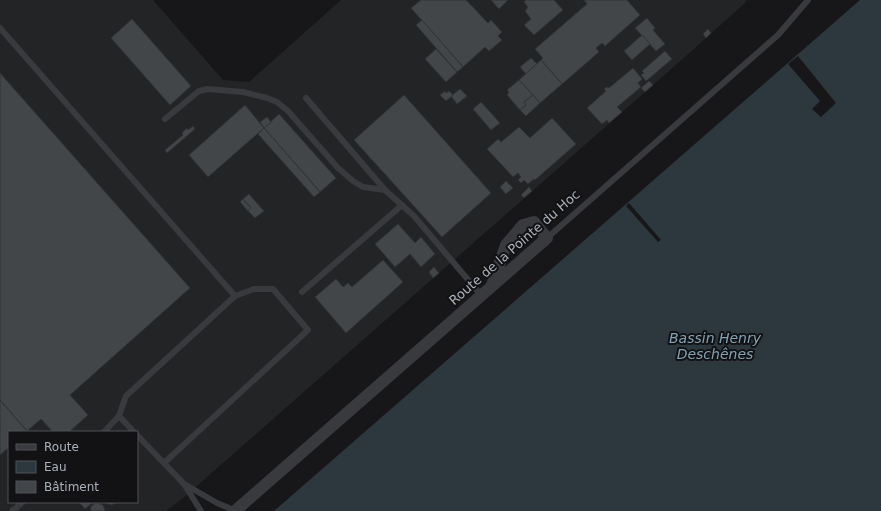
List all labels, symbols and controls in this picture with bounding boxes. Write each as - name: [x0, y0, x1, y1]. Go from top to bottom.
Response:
- street label: Route de la Pointe du Hoc: [446, 187, 583, 308]
- water label: Bassin Henry Deschênes: [669, 330, 762, 362]
- legend: [8, 431, 138, 503]
- text: Route: [44, 440, 79, 454]
- text: Eau: [44, 460, 67, 474]
- text: Bâtiment: [44, 480, 99, 494]

